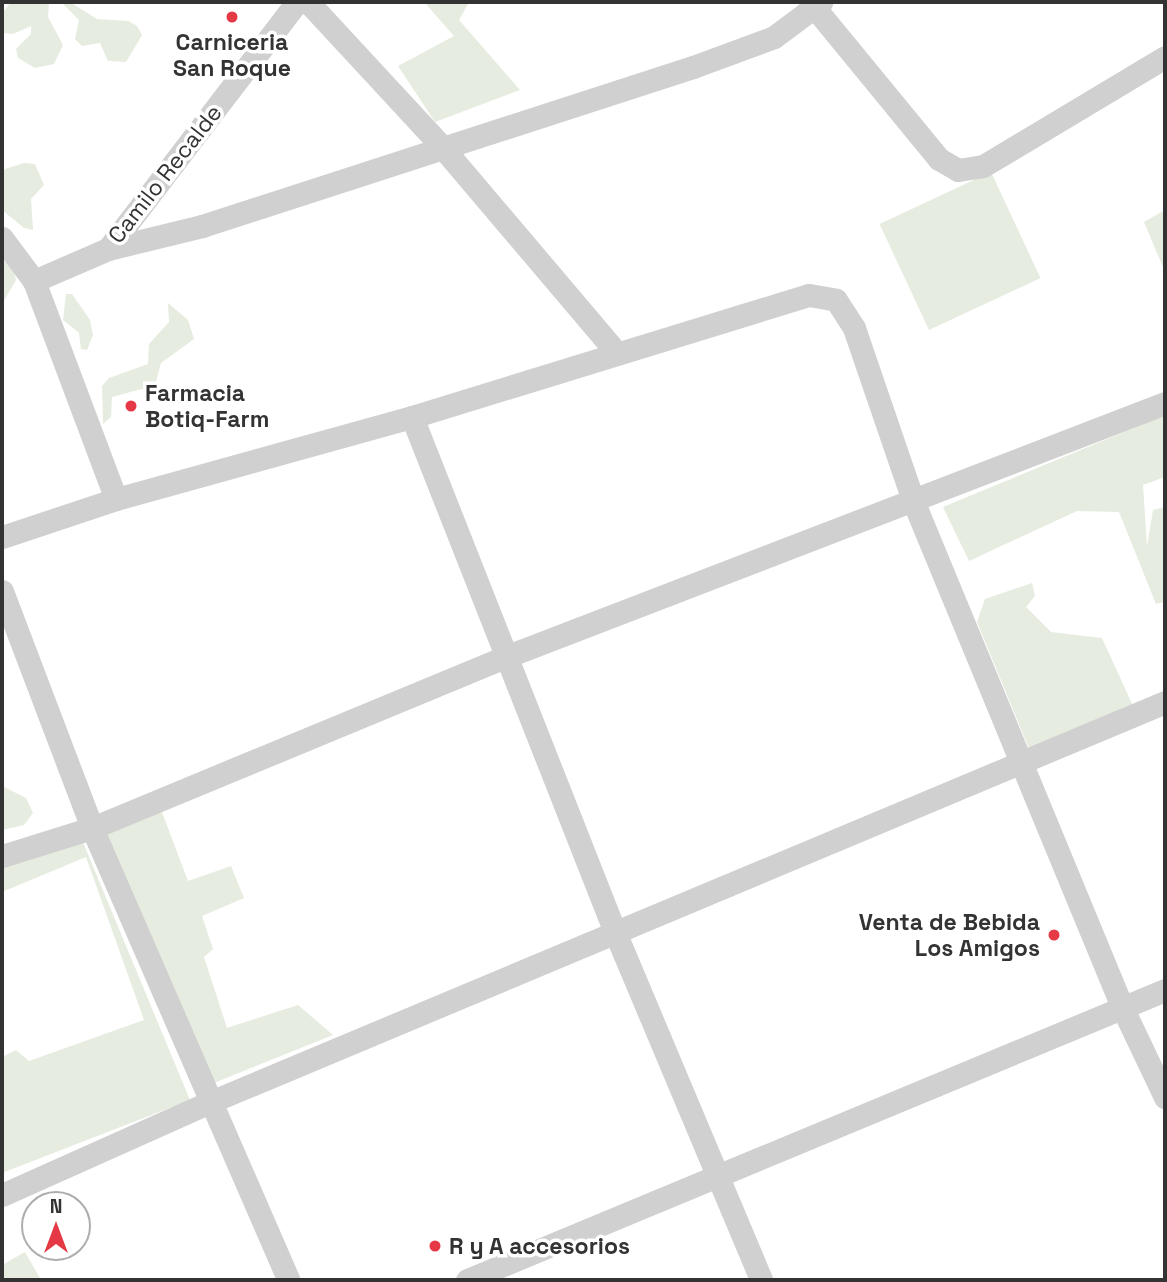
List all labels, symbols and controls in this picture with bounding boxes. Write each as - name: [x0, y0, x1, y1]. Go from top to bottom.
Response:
- marker: Carniceria San Roque: [224, 9, 240, 25]
- place label: Carniceria San Roque: [173, 28, 291, 82]
- street label: Camilo Recalde: [102, 99, 228, 249]
- place label: Farmacia Botiq-Farm: [145, 379, 269, 433]
- marker: Farmacia Botiq-Farm: [123, 398, 139, 414]
- place label: Venta de Bebida Los Amigos: [859, 908, 1040, 962]
- marker: Venta de Bebida Los Amigos: [1046, 927, 1062, 943]
- north arrow: [21, 1191, 91, 1261]
- text: N: [50, 1194, 62, 1219]
- place label: R y A accesorios: [449, 1232, 631, 1260]
- marker: R y A accesorios: [427, 1238, 443, 1254]

